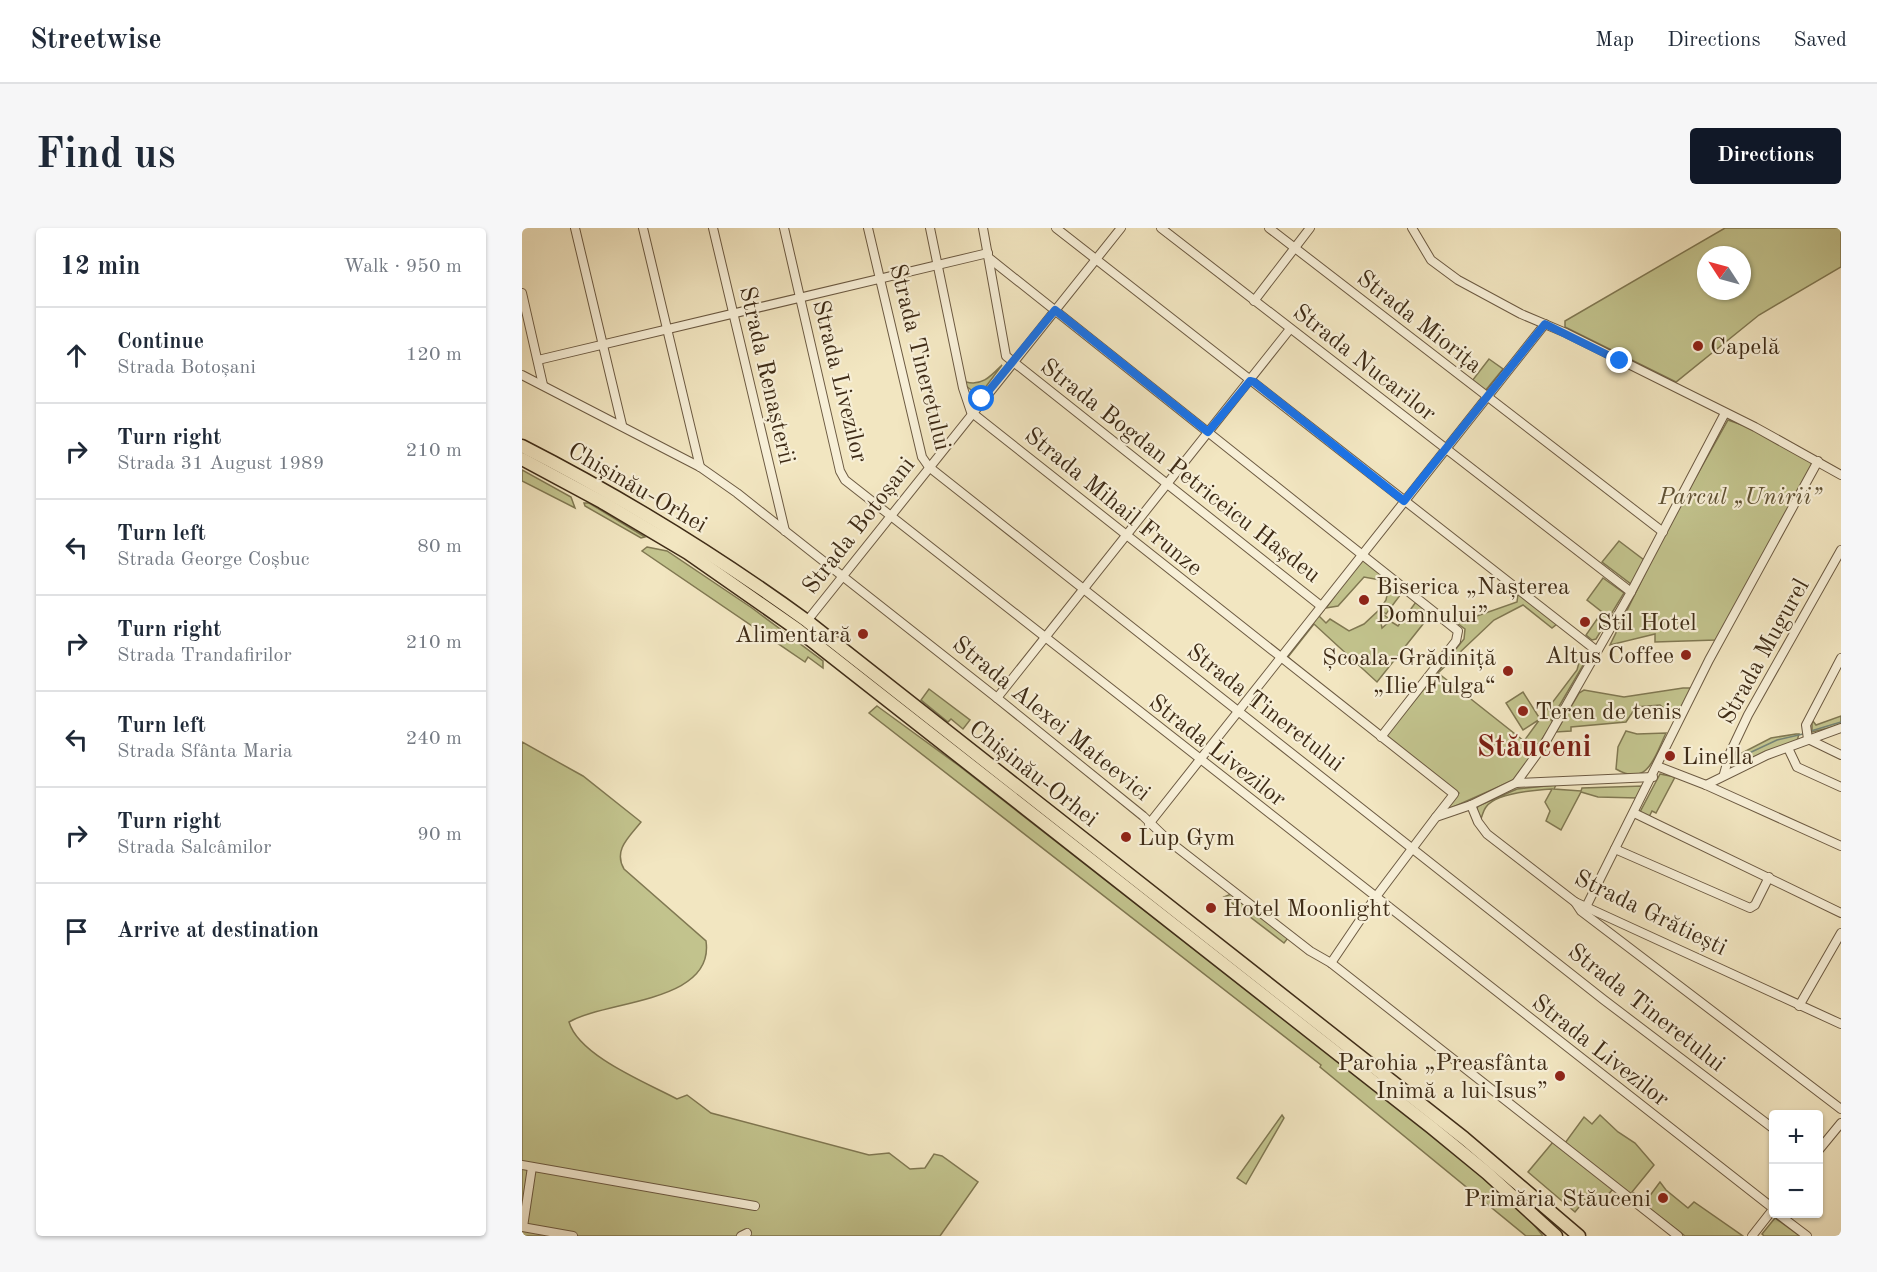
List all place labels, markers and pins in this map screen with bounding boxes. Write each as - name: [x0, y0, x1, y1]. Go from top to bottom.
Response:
- place label: Capelă: [1710, 336, 1780, 360]
- marker: Capelă: [1691, 339, 1705, 353]
- place label: Biserica „Nașterea Domnului”: [1376, 576, 1570, 628]
- marker: Biserica „Nașterea Domnului”: [1357, 593, 1371, 607]
- place label: Stil Hotel: [1597, 612, 1697, 636]
- marker: Stil Hotel: [1578, 615, 1592, 629]
- place label: Alimentară: [735, 624, 851, 648]
- marker: Alimentară: [856, 627, 870, 641]
- place label: Altus Coffee: [1545, 645, 1674, 669]
- place label: Școala-Grădiniță „Ilie Fulga“: [1322, 647, 1496, 699]
- marker: Altus Coffee: [1679, 648, 1693, 662]
- marker: Școala-Grădiniță „Ilie Fulga“: [1501, 664, 1515, 678]
- place label: Teren de tenis: [1535, 701, 1682, 725]
- marker: Teren de tenis: [1516, 704, 1530, 718]
- place label: Linella: [1682, 746, 1754, 770]
- marker: Linella: [1663, 749, 1677, 763]
- place label: Lup Gym: [1138, 827, 1235, 851]
- marker: Lup Gym: [1119, 830, 1133, 844]
- place label: Hotel Moonlight: [1223, 898, 1391, 922]
- marker: Hotel Moonlight: [1204, 901, 1218, 915]
- place label: Parohia „Preasfânta Inimă a lui Isus”: [1337, 1052, 1548, 1104]
- marker: Parohia „Preasfânta Inimă a lui Isus”: [1553, 1069, 1567, 1083]
- place label: Primăria Stăuceni: [1464, 1188, 1651, 1212]
- marker: Primăria Stăuceni: [1656, 1191, 1670, 1205]

